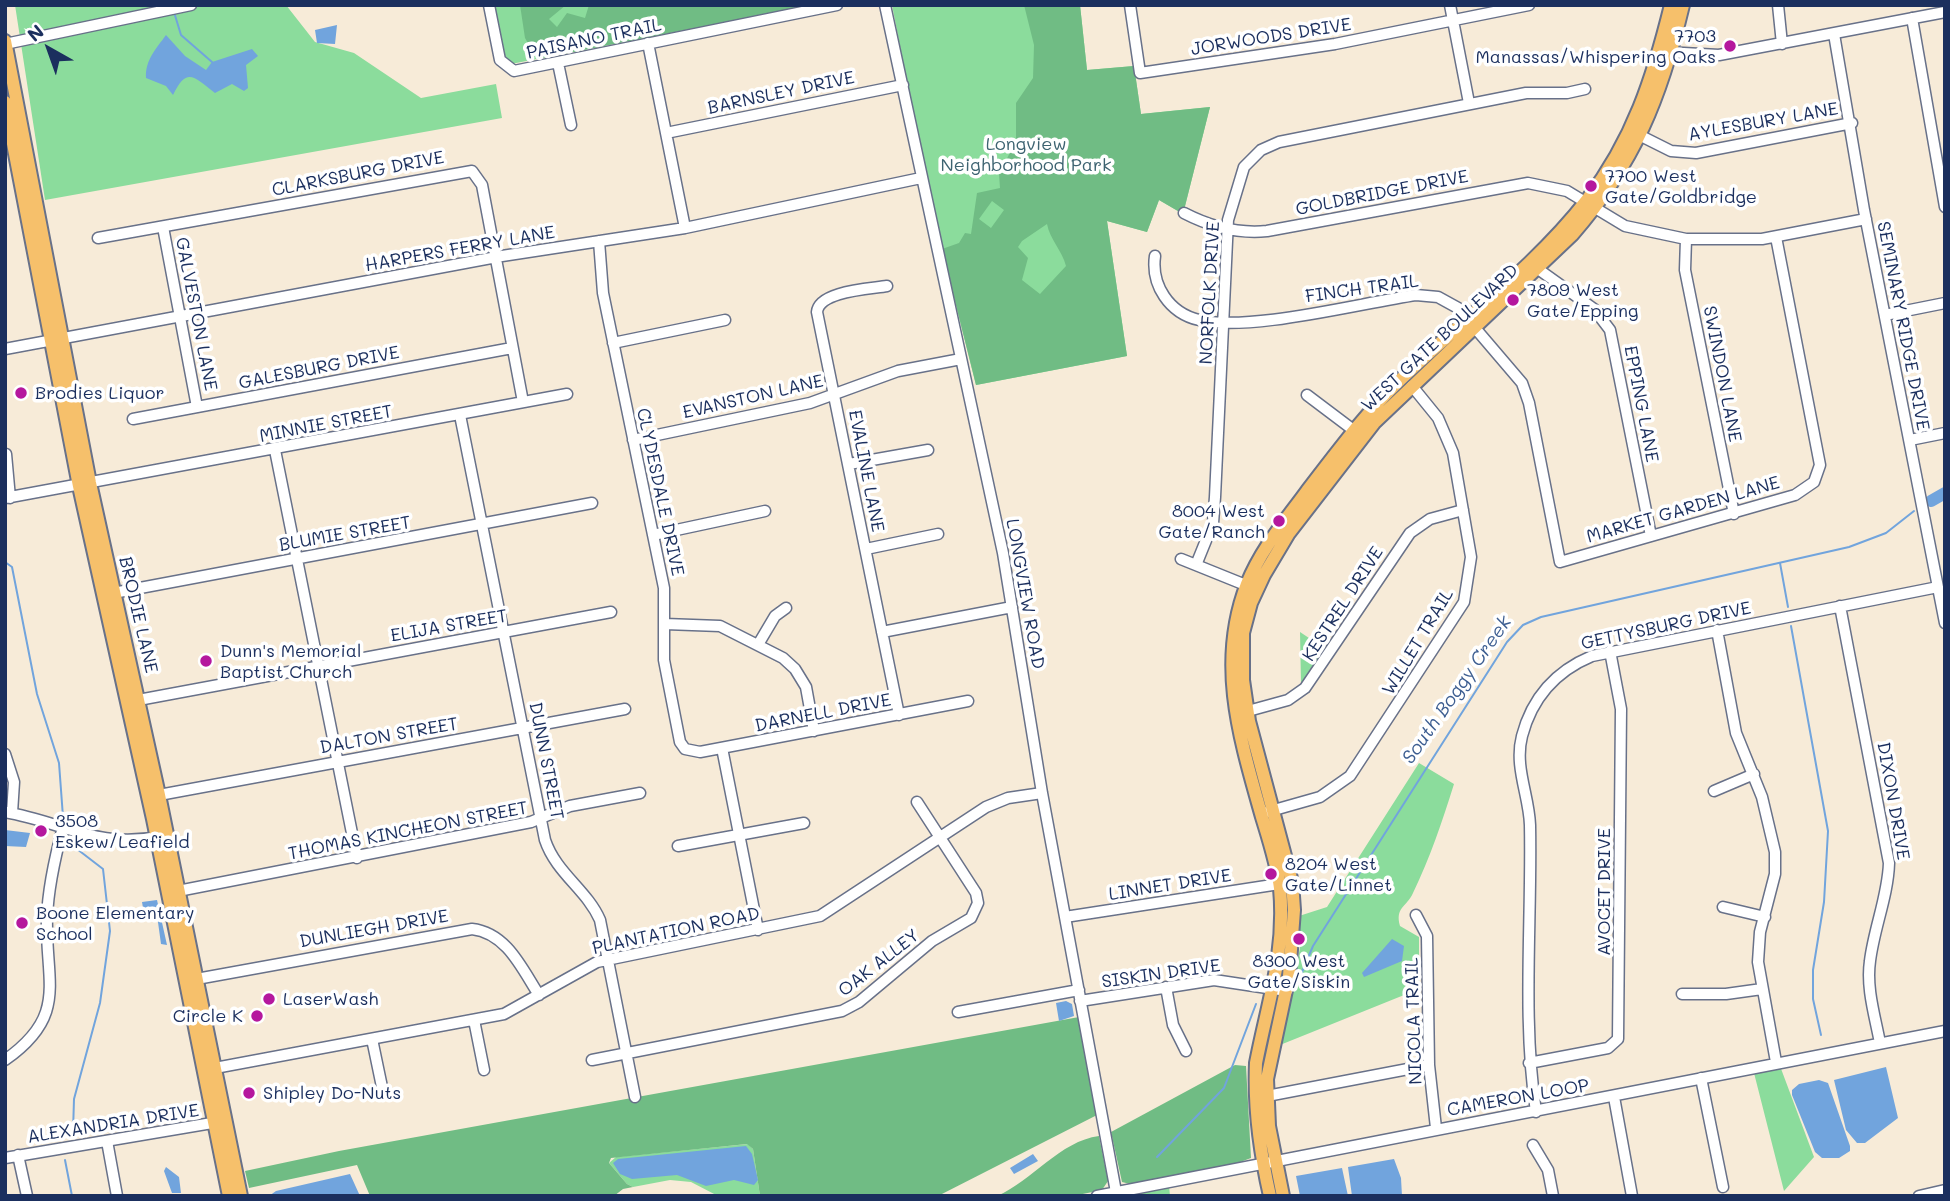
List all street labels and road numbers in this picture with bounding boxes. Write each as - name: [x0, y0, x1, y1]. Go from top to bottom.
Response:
- street label: PAISANO TRAIL: [525, 14, 663, 64]
- street label: JORWOODS DRIVE: [1189, 14, 1353, 60]
- street label: BARNSLEY DRIVE: [706, 67, 856, 119]
- street label: AYLESBURY LANE: [1686, 98, 1840, 146]
- street label: CLARKSBURG DRIVE: [270, 147, 446, 201]
- street label: GOLDBRIDGE DRIVE: [1294, 166, 1470, 220]
- street label: SEMINARY RIDGE DRIVE: [1872, 220, 1934, 432]
- street label: NORFOLK DRIVE: [1195, 221, 1225, 365]
- street label: HARPERS FERRY LANE: [364, 222, 556, 276]
- street label: GALVESTON LANE: [171, 235, 221, 393]
- street label: WEST GATE BOULEVARD: [1357, 260, 1523, 416]
- street label: FINCH TRAIL: [1304, 270, 1420, 308]
- street label: SWINDON LANE: [1698, 304, 1746, 444]
- street label: GALESBURG DRIVE: [237, 342, 401, 394]
- street label: EPPING LANE: [1619, 344, 1663, 464]
- street label: EVANSTON LANE: [680, 370, 826, 424]
- street label: MINNIE STREET: [258, 401, 394, 447]
- street label: CLYDESDALE DRIVE: [632, 406, 688, 578]
- street label: EVALINE LANE: [844, 408, 888, 534]
- street label: MARKET GARDEN LANE: [1584, 472, 1782, 548]
- street label: BLUMIE STREET: [277, 512, 413, 556]
- street label: LONGVIEW ROAD: [1001, 517, 1049, 671]
- street label: KESTREL DRIVE: [1298, 543, 1388, 665]
- street label: BRODIE LANE: [114, 555, 162, 675]
- street label: WILLET TRAIL: [1378, 585, 1458, 699]
- street label: GETTYSBURG DRIVE: [1579, 597, 1753, 655]
- street label: ELIJA STREET: [389, 605, 509, 647]
- street label: DARNELL DRIVE: [753, 689, 893, 737]
- street label: DUNN STREET: [524, 701, 568, 821]
- street label: DALTON STREET: [318, 713, 460, 759]
- street label: DIXON DRIVE: [1872, 740, 1914, 862]
- street label: THOMAS KINCHEON STREET: [286, 797, 530, 865]
- street label: AVOCET DRIVE: [1593, 828, 1615, 956]
- street label: LINNET DRIVE: [1107, 865, 1233, 905]
- street label: PLANTATION ROAD: [590, 903, 762, 959]
- street label: DUNLIEGH DRIVE: [298, 905, 450, 953]
- street label: OAK ALLEY: [834, 925, 924, 1001]
- street label: SISKIN DRIVE: [1100, 955, 1222, 993]
- street label: NICOLA TRAIL: [1401, 957, 1427, 1085]
- street label: CAMERON LOOP: [1445, 1075, 1591, 1121]
- street label: ALEXANDRIA DRIVE: [26, 1100, 200, 1148]

